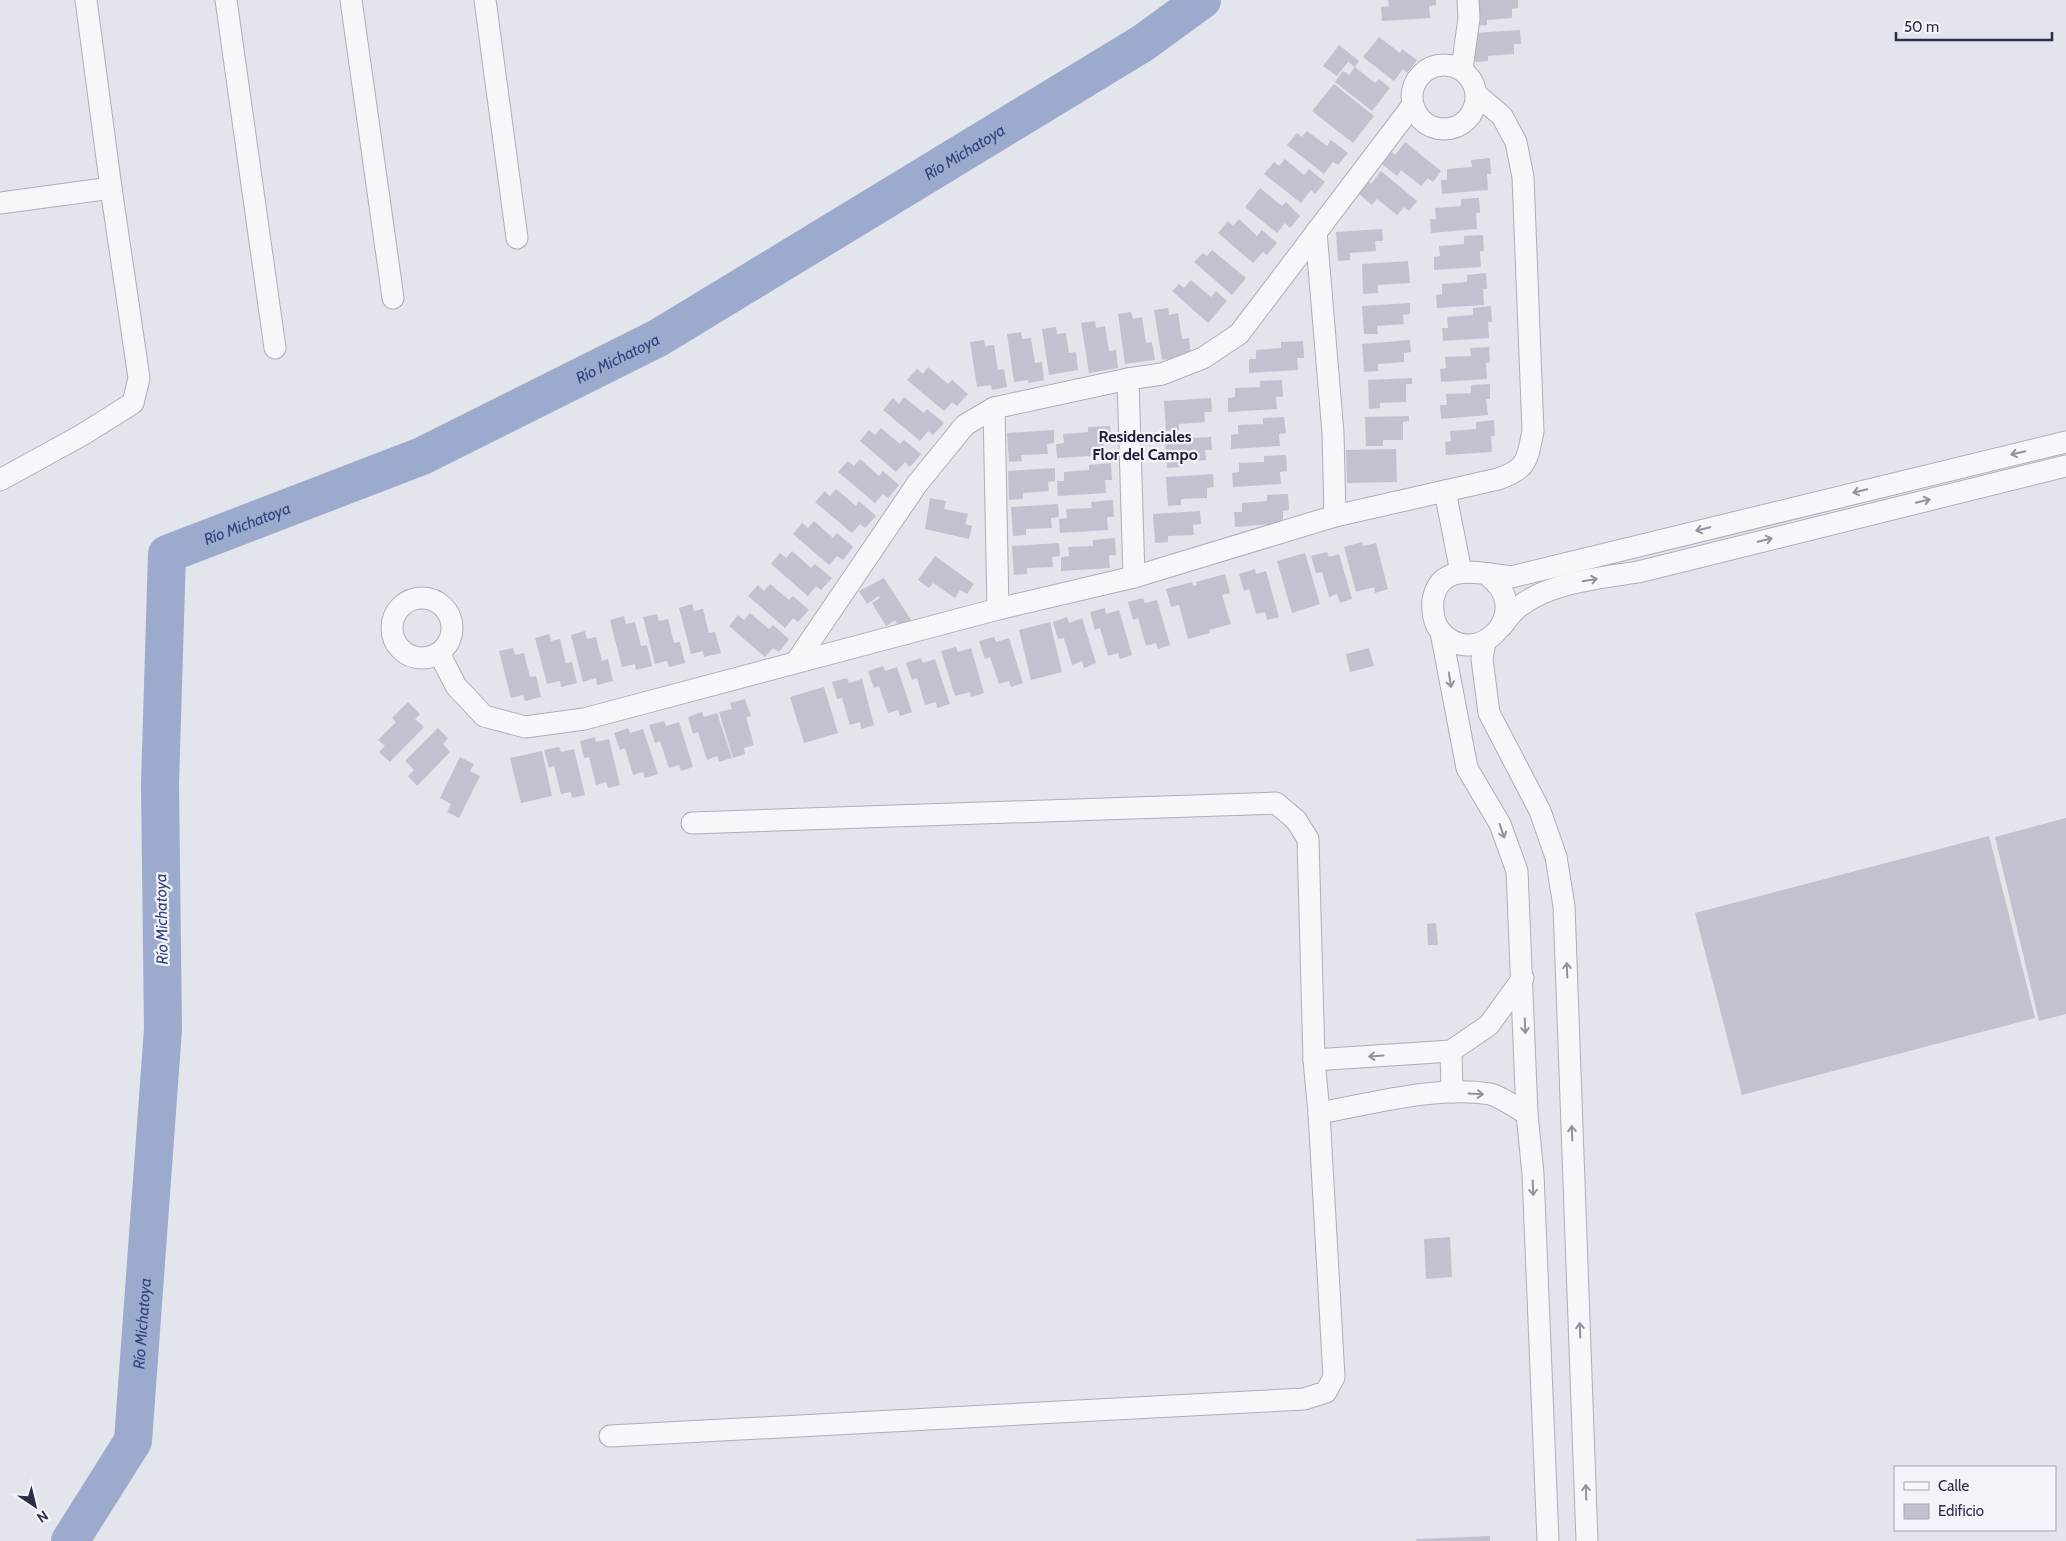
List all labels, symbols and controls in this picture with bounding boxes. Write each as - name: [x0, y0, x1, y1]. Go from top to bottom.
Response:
- scale bar: [1896, 10, 2052, 42]
- text: 50 m: [1904, 18, 1939, 36]
- water label: Río Michatoya: [921, 120, 1009, 184]
- water label: Río Michatoya: [572, 330, 663, 388]
- district label: Residenciales Flor del Campo: [1092, 427, 1198, 464]
- one-way arrow: [2011, 448, 2027, 458]
- one-way arrow: [1853, 487, 1869, 496]
- one-way arrow: [1914, 496, 1930, 505]
- water label: Río Michatoya: [201, 498, 293, 549]
- one-way arrow: [1695, 525, 1711, 535]
- one-way arrow: [1757, 535, 1773, 544]
- one-way arrow: [1581, 575, 1597, 585]
- one-way arrow: [1445, 671, 1455, 687]
- one-way arrow: [1498, 823, 1507, 838]
- water label: Río Michatoya: [151, 873, 172, 965]
- one-way arrow: [1562, 962, 1571, 978]
- one-way arrow: [1520, 1018, 1529, 1034]
- one-way arrow: [1369, 1051, 1385, 1060]
- one-way arrow: [1468, 1089, 1484, 1098]
- one-way arrow: [1568, 1125, 1577, 1141]
- one-way arrow: [1529, 1180, 1538, 1196]
- water label: Río Michatoya: [129, 1277, 155, 1370]
- one-way arrow: [1575, 1322, 1584, 1338]
- legend: [1894, 1466, 2056, 1531]
- text: Calle: [1938, 1477, 1969, 1495]
- north arrow: [10, 1481, 60, 1531]
- one-way arrow: [1581, 1485, 1590, 1501]
- text: Edificio: [1938, 1502, 1984, 1520]
- text: N: [33, 1506, 52, 1527]

